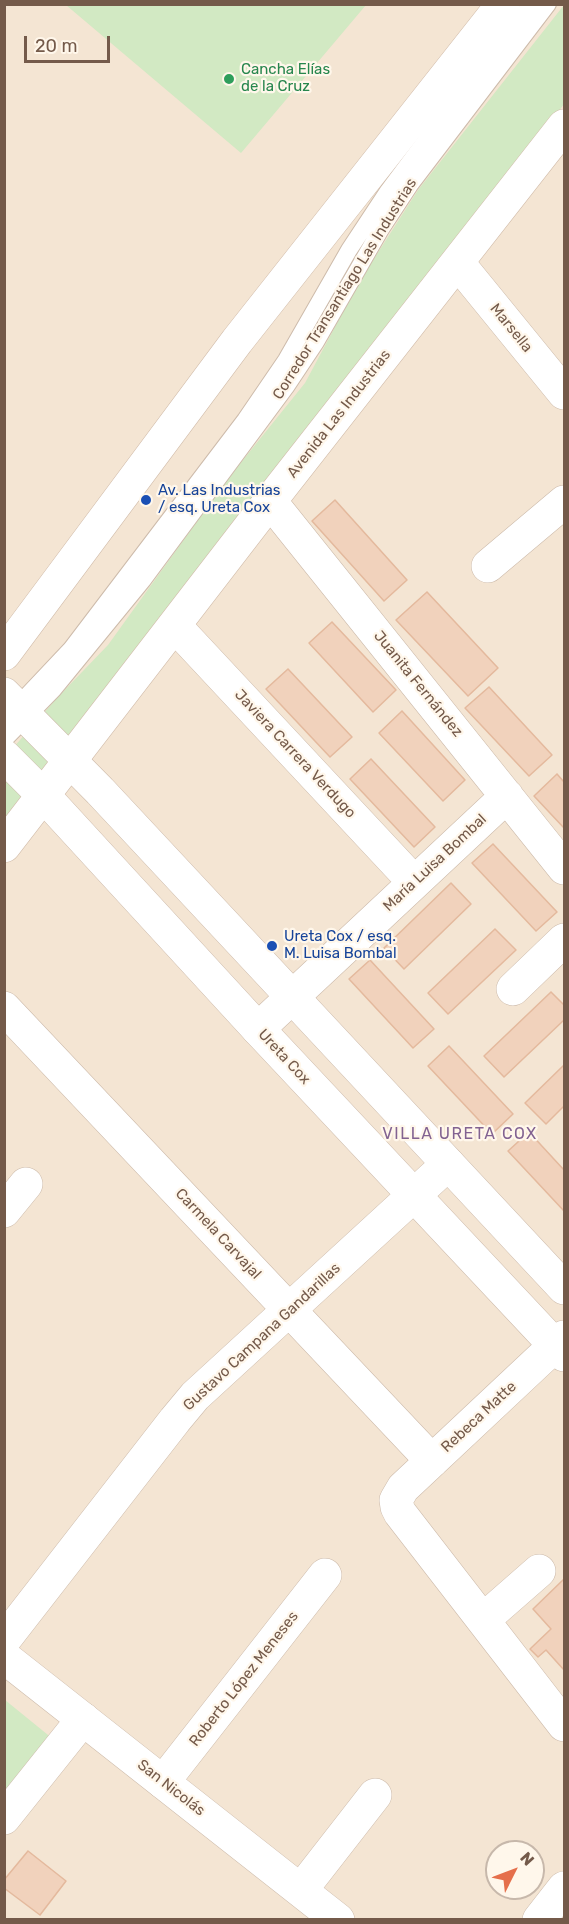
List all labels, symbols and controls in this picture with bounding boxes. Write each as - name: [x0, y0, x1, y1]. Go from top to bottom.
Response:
- scale bar: [27, 24, 112, 62]
- text: 20 m: [35, 35, 77, 57]
- place label: Cancha Elías de la Cruz: [241, 61, 330, 96]
- marker: Cancha Elías de la Cruz: [222, 72, 236, 86]
- street label: Corredor Transantiago Las Industrias: [269, 175, 421, 403]
- street label: Marsella: [486, 300, 536, 356]
- street label: Avenida Las Industrias: [283, 346, 395, 482]
- place label: Av. Las Industrias / esq. Ureta Cox: [158, 482, 280, 517]
- marker: Av. Las Industrias / esq. Ureta Cox: [139, 493, 153, 507]
- street label: Juanita Fernández: [370, 627, 466, 741]
- street label: Javiera Carrera Verdugo: [231, 686, 359, 822]
- street label: María Luisa Bombal: [380, 810, 490, 916]
- place label: Ureta Cox / esq. M. Luisa Bombal: [284, 928, 397, 963]
- marker: Ureta Cox / esq. M. Luisa Bombal: [265, 939, 279, 953]
- street label: Ureta Cox: [254, 1026, 314, 1088]
- district label: VILLA URETA COX: [382, 1124, 538, 1144]
- street label: Carmela Carvajal: [171, 1185, 265, 1283]
- street label: Gustavo Campana Gandarillas: [180, 1259, 344, 1415]
- street label: Rebeca Matte: [438, 1378, 520, 1456]
- street label: Roberto López Meneses: [186, 1608, 302, 1750]
- street label: San Nicolás: [134, 1756, 208, 1820]
- north arrow: [485, 1840, 545, 1900]
- text: N: [516, 1848, 538, 1870]

